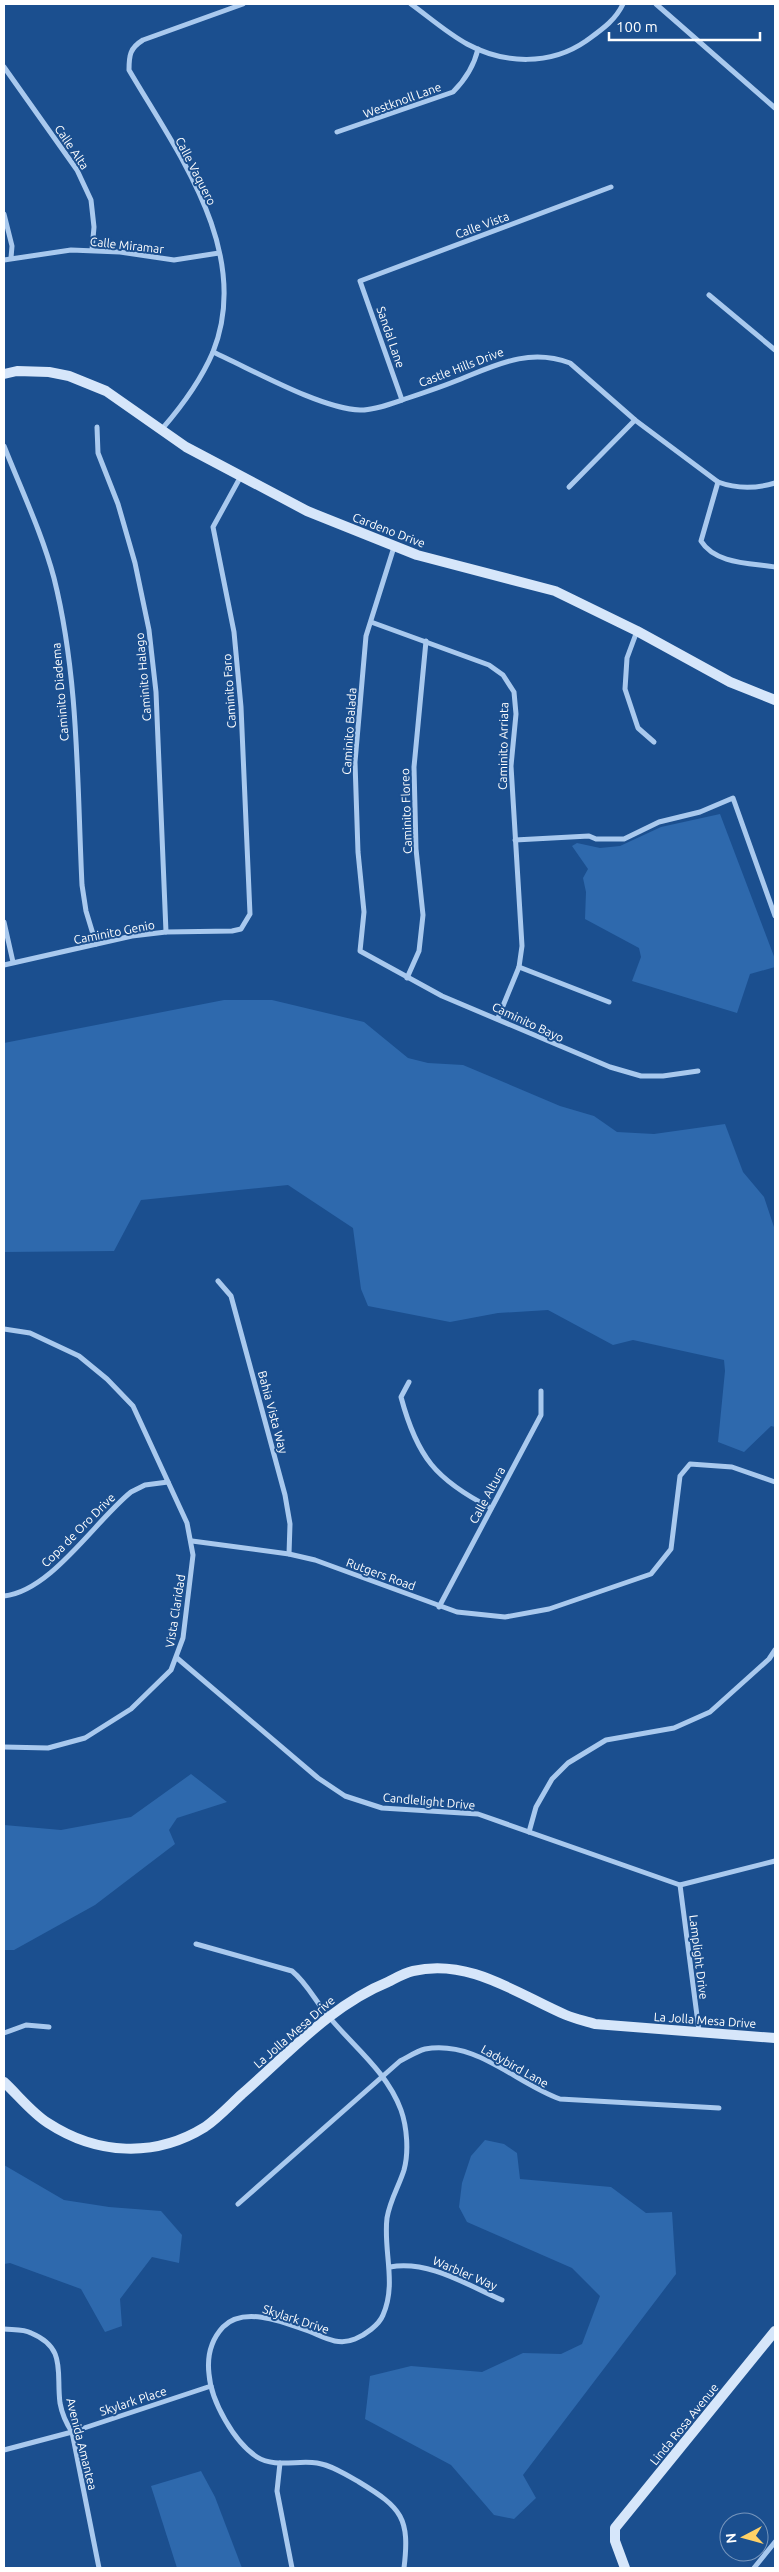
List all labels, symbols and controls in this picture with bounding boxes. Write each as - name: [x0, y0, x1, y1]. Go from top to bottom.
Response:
- scale bar: [609, 10, 760, 42]
- text: 100 m: [616, 18, 658, 35]
- street label: Westknoll Lane: [361, 80, 443, 120]
- street label: Calle Alta: [52, 122, 92, 172]
- street label: Calle Vaquero: [173, 135, 219, 207]
- street label: Calle Vista: [453, 209, 511, 241]
- street label: Calle Miramar: [89, 235, 165, 255]
- street label: Sandal Lane: [374, 305, 408, 369]
- street label: Castle Hills Drive: [417, 345, 505, 389]
- street label: Cardeno Drive: [351, 510, 427, 550]
- street label: Caminito Halago: [133, 632, 153, 722]
- street label: Caminito Diadema: [49, 642, 71, 742]
- street label: Caminito Faro: [220, 653, 238, 729]
- street label: Caminito Balada: [339, 687, 359, 775]
- street label: Caminito Arriata: [496, 702, 510, 790]
- street label: Caminito Floreo: [398, 768, 414, 854]
- street label: Caminito Genio: [72, 918, 156, 946]
- street label: Caminito Bayo: [490, 1000, 566, 1044]
- street label: Bahia Vista Way: [256, 1369, 290, 1455]
- street label: Calle Altura: [467, 1464, 507, 1526]
- street label: Copa de Oro Drive: [39, 1491, 117, 1569]
- street label: Rutgers Road: [345, 1555, 417, 1593]
- street label: Vista Claridad: [163, 1573, 187, 1649]
- street label: Candlelight Drive: [382, 1790, 476, 1812]
- street label: Lamplight Drive: [687, 1914, 711, 2000]
- street label: La Jolla Mesa Drive: [251, 1993, 337, 2071]
- street label: La Jolla Mesa Drive: [653, 2010, 757, 2030]
- street label: Ladybird Lane: [479, 2042, 551, 2090]
- street label: Warbler Way: [431, 2254, 499, 2292]
- street label: Skylark Drive: [261, 2302, 331, 2336]
- street label: Linda Rosa Avenue: [647, 2381, 721, 2467]
- street label: Skylark Place: [98, 2384, 168, 2418]
- street label: Avenida Amantea: [64, 2397, 100, 2491]
- north arrow: [719, 2512, 769, 2562]
- text: N: [723, 2532, 740, 2544]

